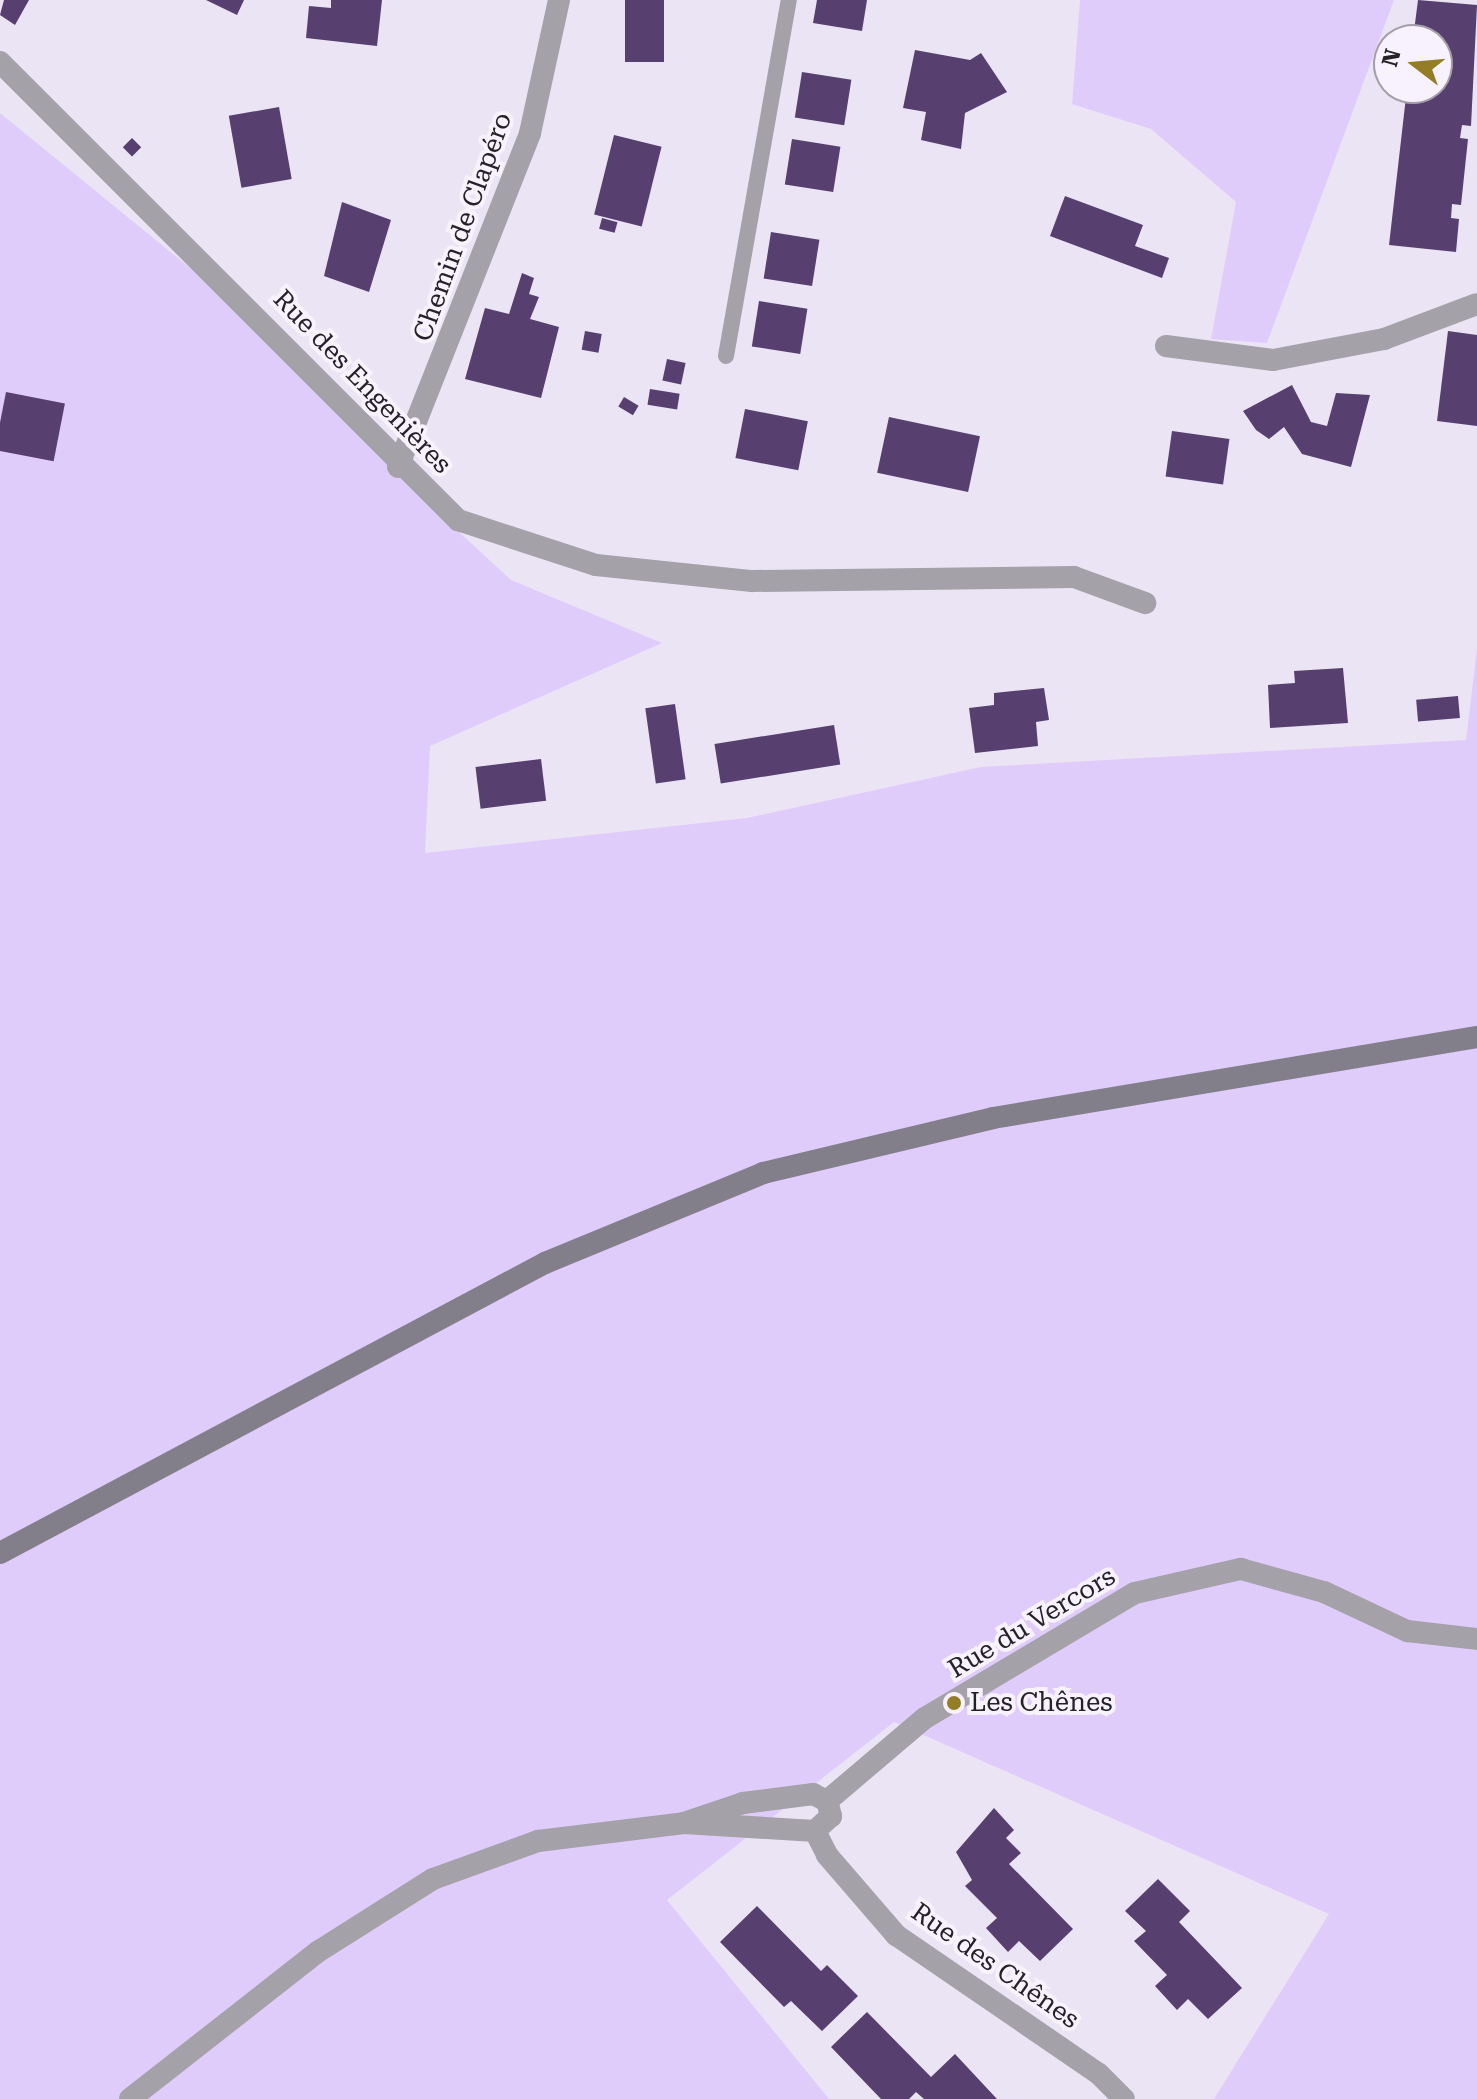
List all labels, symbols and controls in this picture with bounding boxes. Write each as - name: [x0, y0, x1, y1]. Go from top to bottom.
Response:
- north arrow: [1373, 24, 1453, 104]
- text: N: [1377, 46, 1406, 69]
- street label: Chemin de Clapéro: [407, 108, 519, 346]
- street label: Rue des Engenières: [266, 284, 458, 480]
- street label: Rue du Vercors: [943, 1561, 1121, 1685]
- place label: Les Chênes: [970, 1687, 1113, 1719]
- marker: Les Chênes: [945, 1694, 963, 1712]
- street label: Rue des Chênes: [905, 1897, 1085, 2035]

